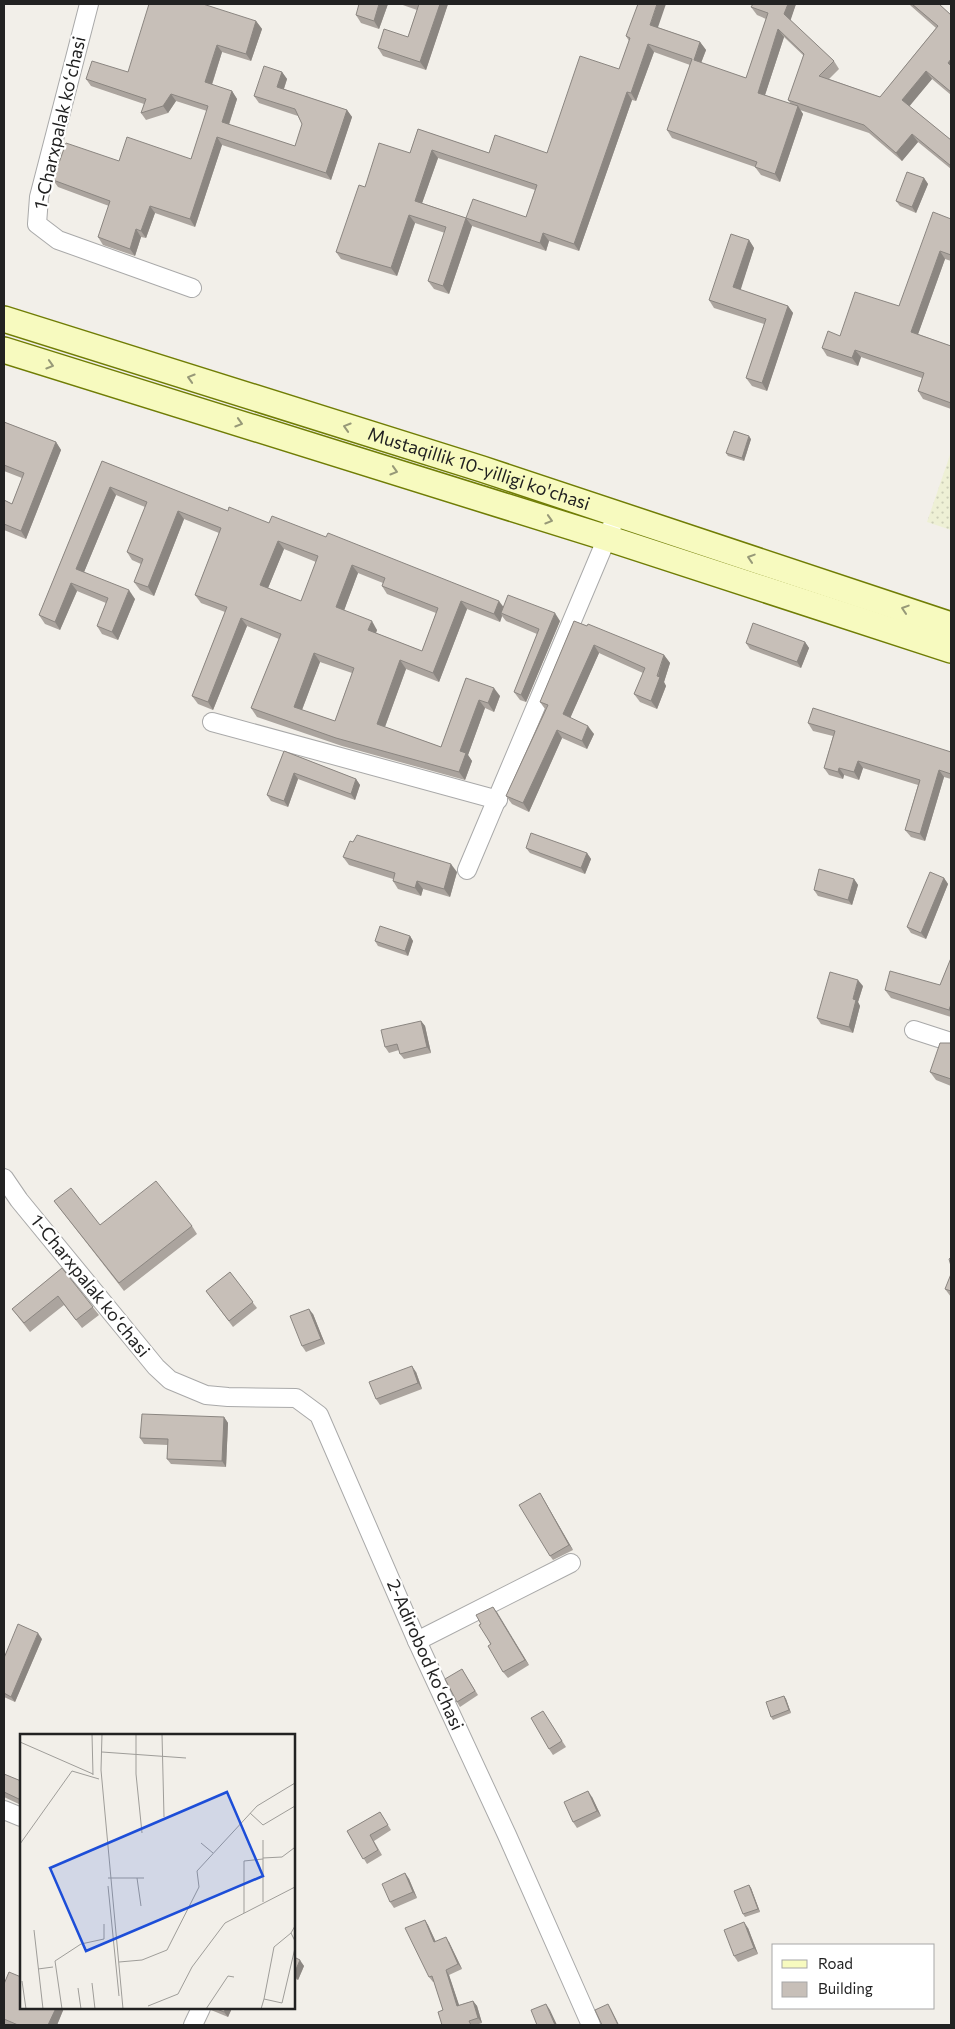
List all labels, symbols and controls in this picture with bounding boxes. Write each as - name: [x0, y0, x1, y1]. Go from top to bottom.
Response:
- street label: 1-Charxpalak koʻchasi: [28, 34, 90, 212]
- one-way arrow: [46, 359, 54, 369]
- one-way arrow: [188, 374, 196, 384]
- one-way arrow: [234, 418, 243, 428]
- one-way arrow: [343, 422, 351, 432]
- street label: Mustaqillik 10-yilligi ko'chasi: [365, 422, 593, 514]
- one-way arrow: [389, 466, 398, 476]
- one-way arrow: [545, 514, 553, 524]
- one-way arrow: [747, 554, 755, 564]
- one-way arrow: [901, 605, 910, 615]
- street label: 1-Charxpalak koʻchasi: [27, 1210, 155, 1361]
- street label: 2-Adirobod koʻchasi: [383, 1576, 469, 1733]
- inset map: [20, 1734, 295, 2009]
- legend: [772, 1944, 935, 2009]
- text: Road: [818, 1954, 853, 1972]
- text: Building: [818, 1979, 873, 1997]

